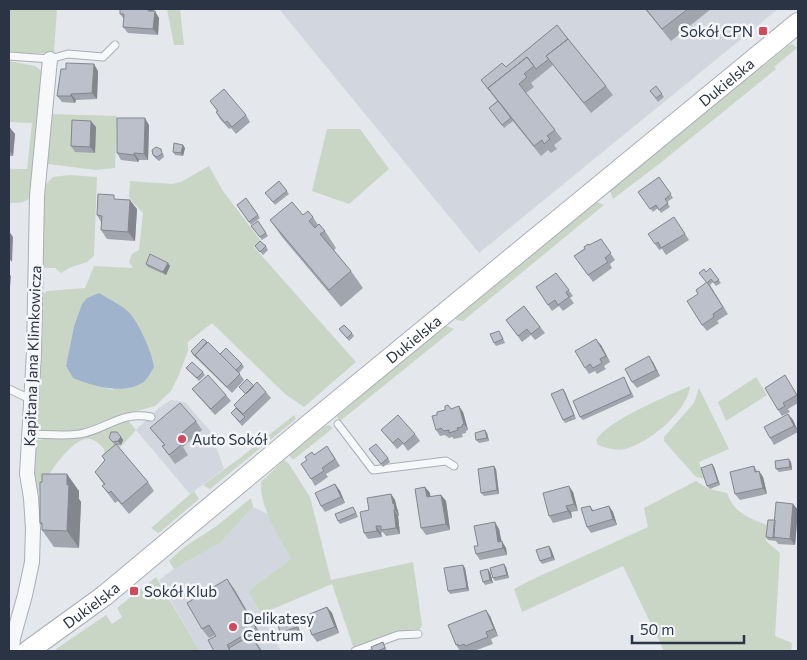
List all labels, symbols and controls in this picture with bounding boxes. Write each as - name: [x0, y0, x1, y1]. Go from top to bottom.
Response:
- place label: Sokół CPN: [680, 22, 753, 40]
- marker: Sokół CPN: [757, 25, 769, 37]
- street label: Dukielska: [695, 54, 758, 110]
- street label: Kapitana Jana Klimkowicza: [20, 265, 44, 447]
- street label: Dukielska: [382, 311, 445, 367]
- place label: Auto Sokół: [192, 430, 268, 448]
- marker: Auto Sokół: [176, 433, 188, 445]
- street label: Dukielska: [59, 578, 123, 632]
- place label: Sokół Klub: [144, 582, 217, 600]
- marker: Sokół Klub: [128, 585, 140, 597]
- place label: Delikatesy Centrum: [243, 609, 314, 644]
- scale bar: [632, 612, 744, 644]
- text: 50 m: [640, 620, 674, 638]
- marker: Delikatesy Centrum: [227, 621, 239, 633]

